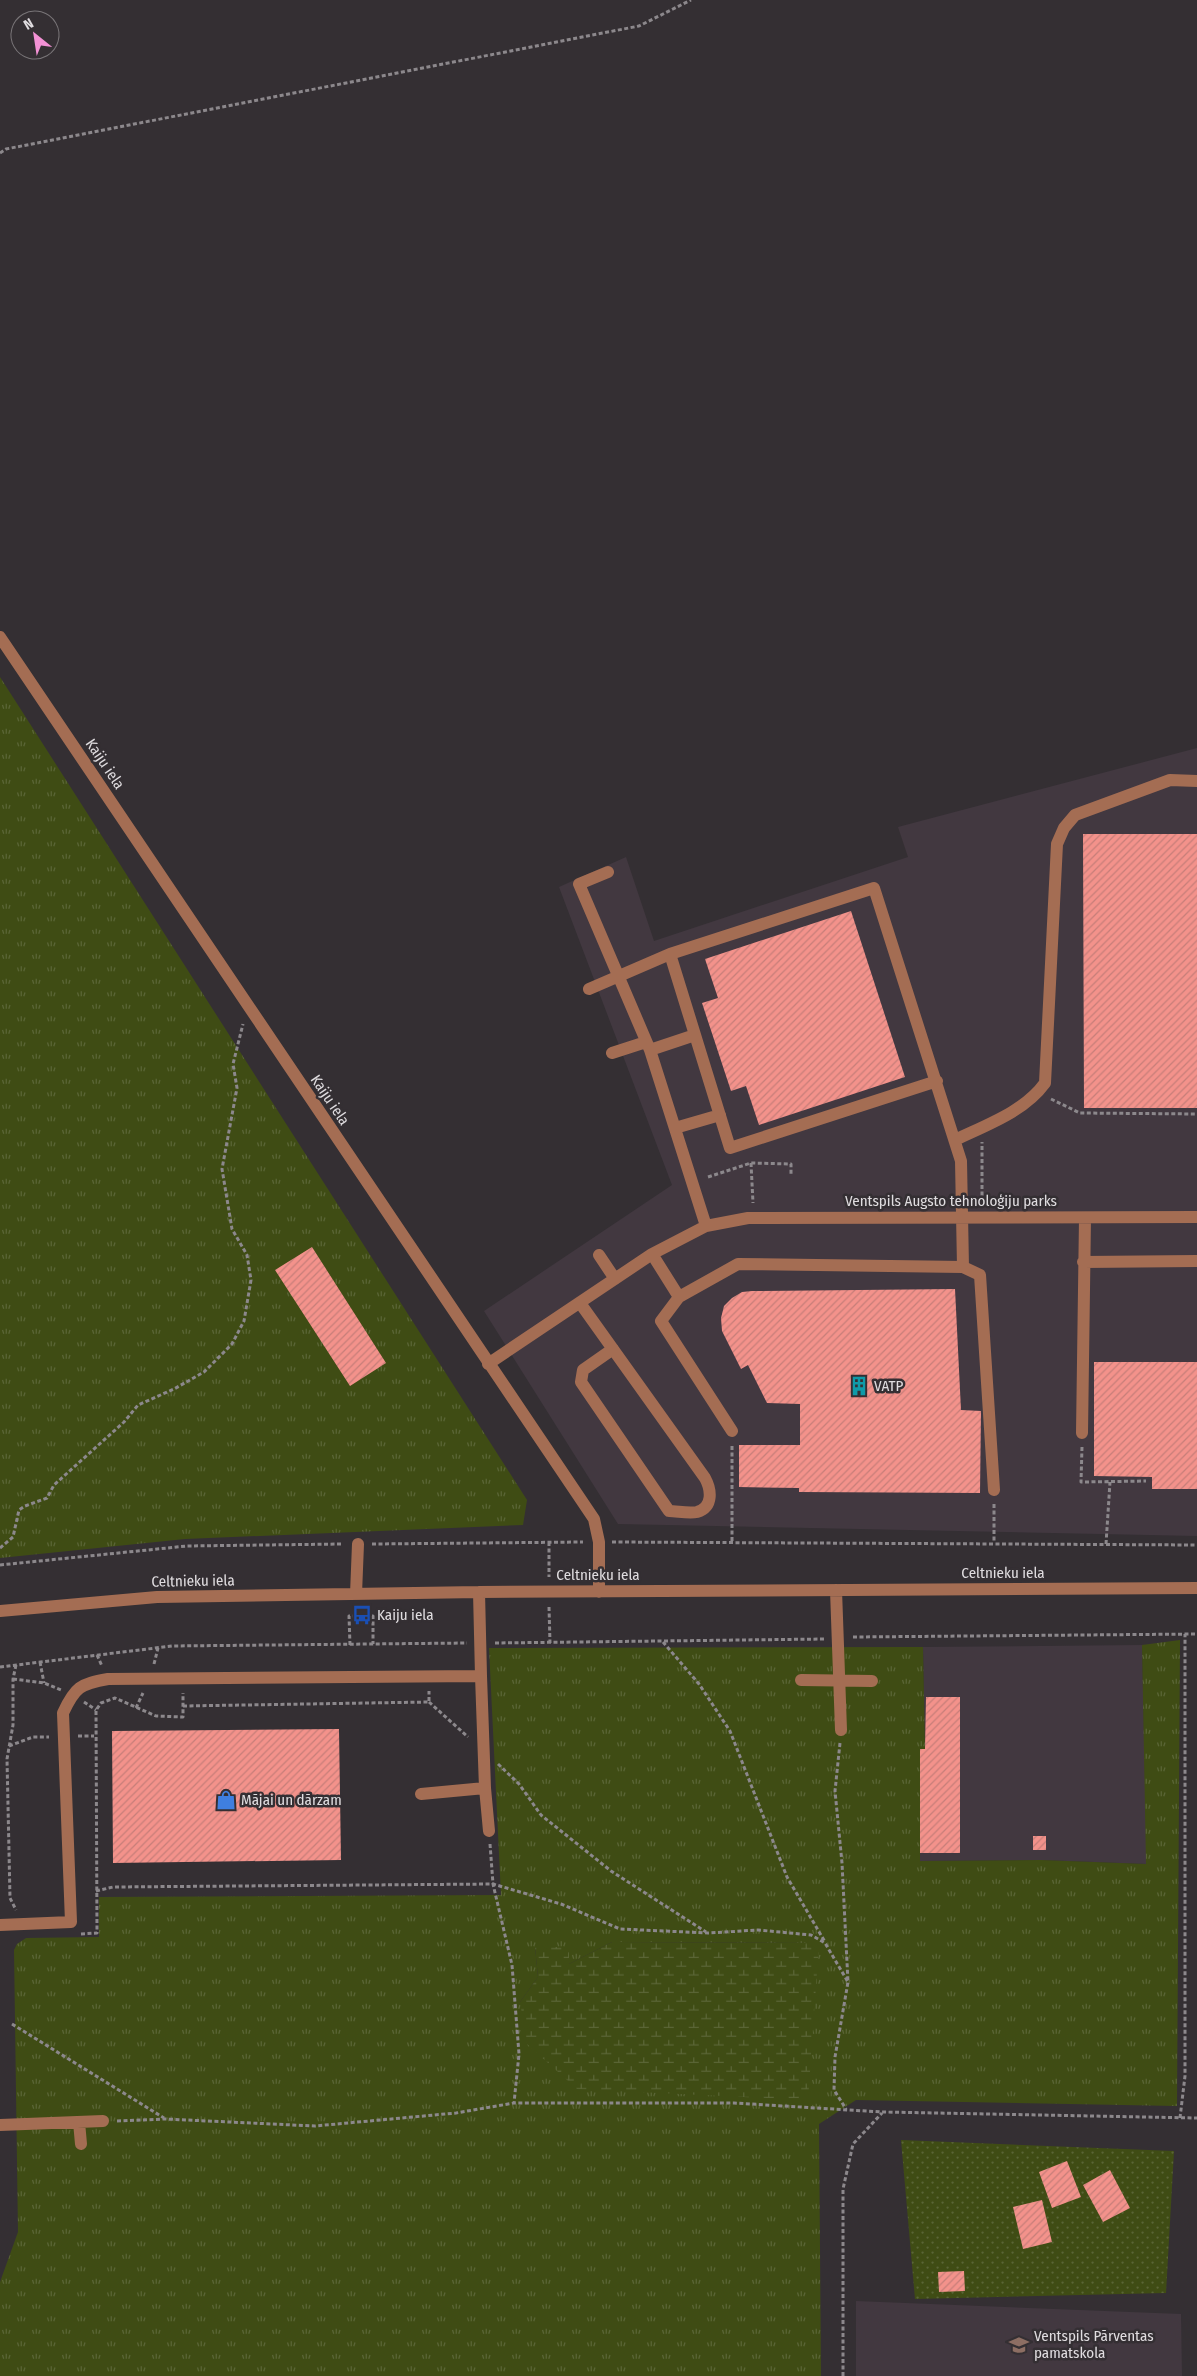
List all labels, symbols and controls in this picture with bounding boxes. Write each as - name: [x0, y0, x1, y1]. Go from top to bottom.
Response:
- north arrow: [10, 10, 60, 60]
- text: N: [21, 15, 37, 34]
- street label: Kaiju iela: [82, 736, 128, 792]
- street label: Kaiju iela: [307, 1072, 353, 1128]
- street label: Ventspils Augsto tehnoloģiju parks: [845, 1192, 1057, 1210]
- building icon: VATP: [848, 1375, 870, 1397]
- place label: VATP: [874, 1377, 904, 1395]
- street label: Celtnieku iela: [961, 1564, 1045, 1582]
- street label: Celtnieku iela: [556, 1566, 640, 1584]
- street label: Celtnieku iela: [151, 1571, 235, 1591]
- bus stop icon: Kaiju iela: [351, 1604, 373, 1626]
- place label: Kaiju iela: [377, 1606, 434, 1624]
- shop icon: Mājai un dārzam: [215, 1789, 237, 1811]
- place label: Mājai un dārzam: [241, 1791, 342, 1809]
- place label: Ventspils Pārventas pamatskola: [1034, 2327, 1154, 2362]
- school or university icon: Ventspils Pārventas pamatskola: [1008, 2334, 1030, 2356]

